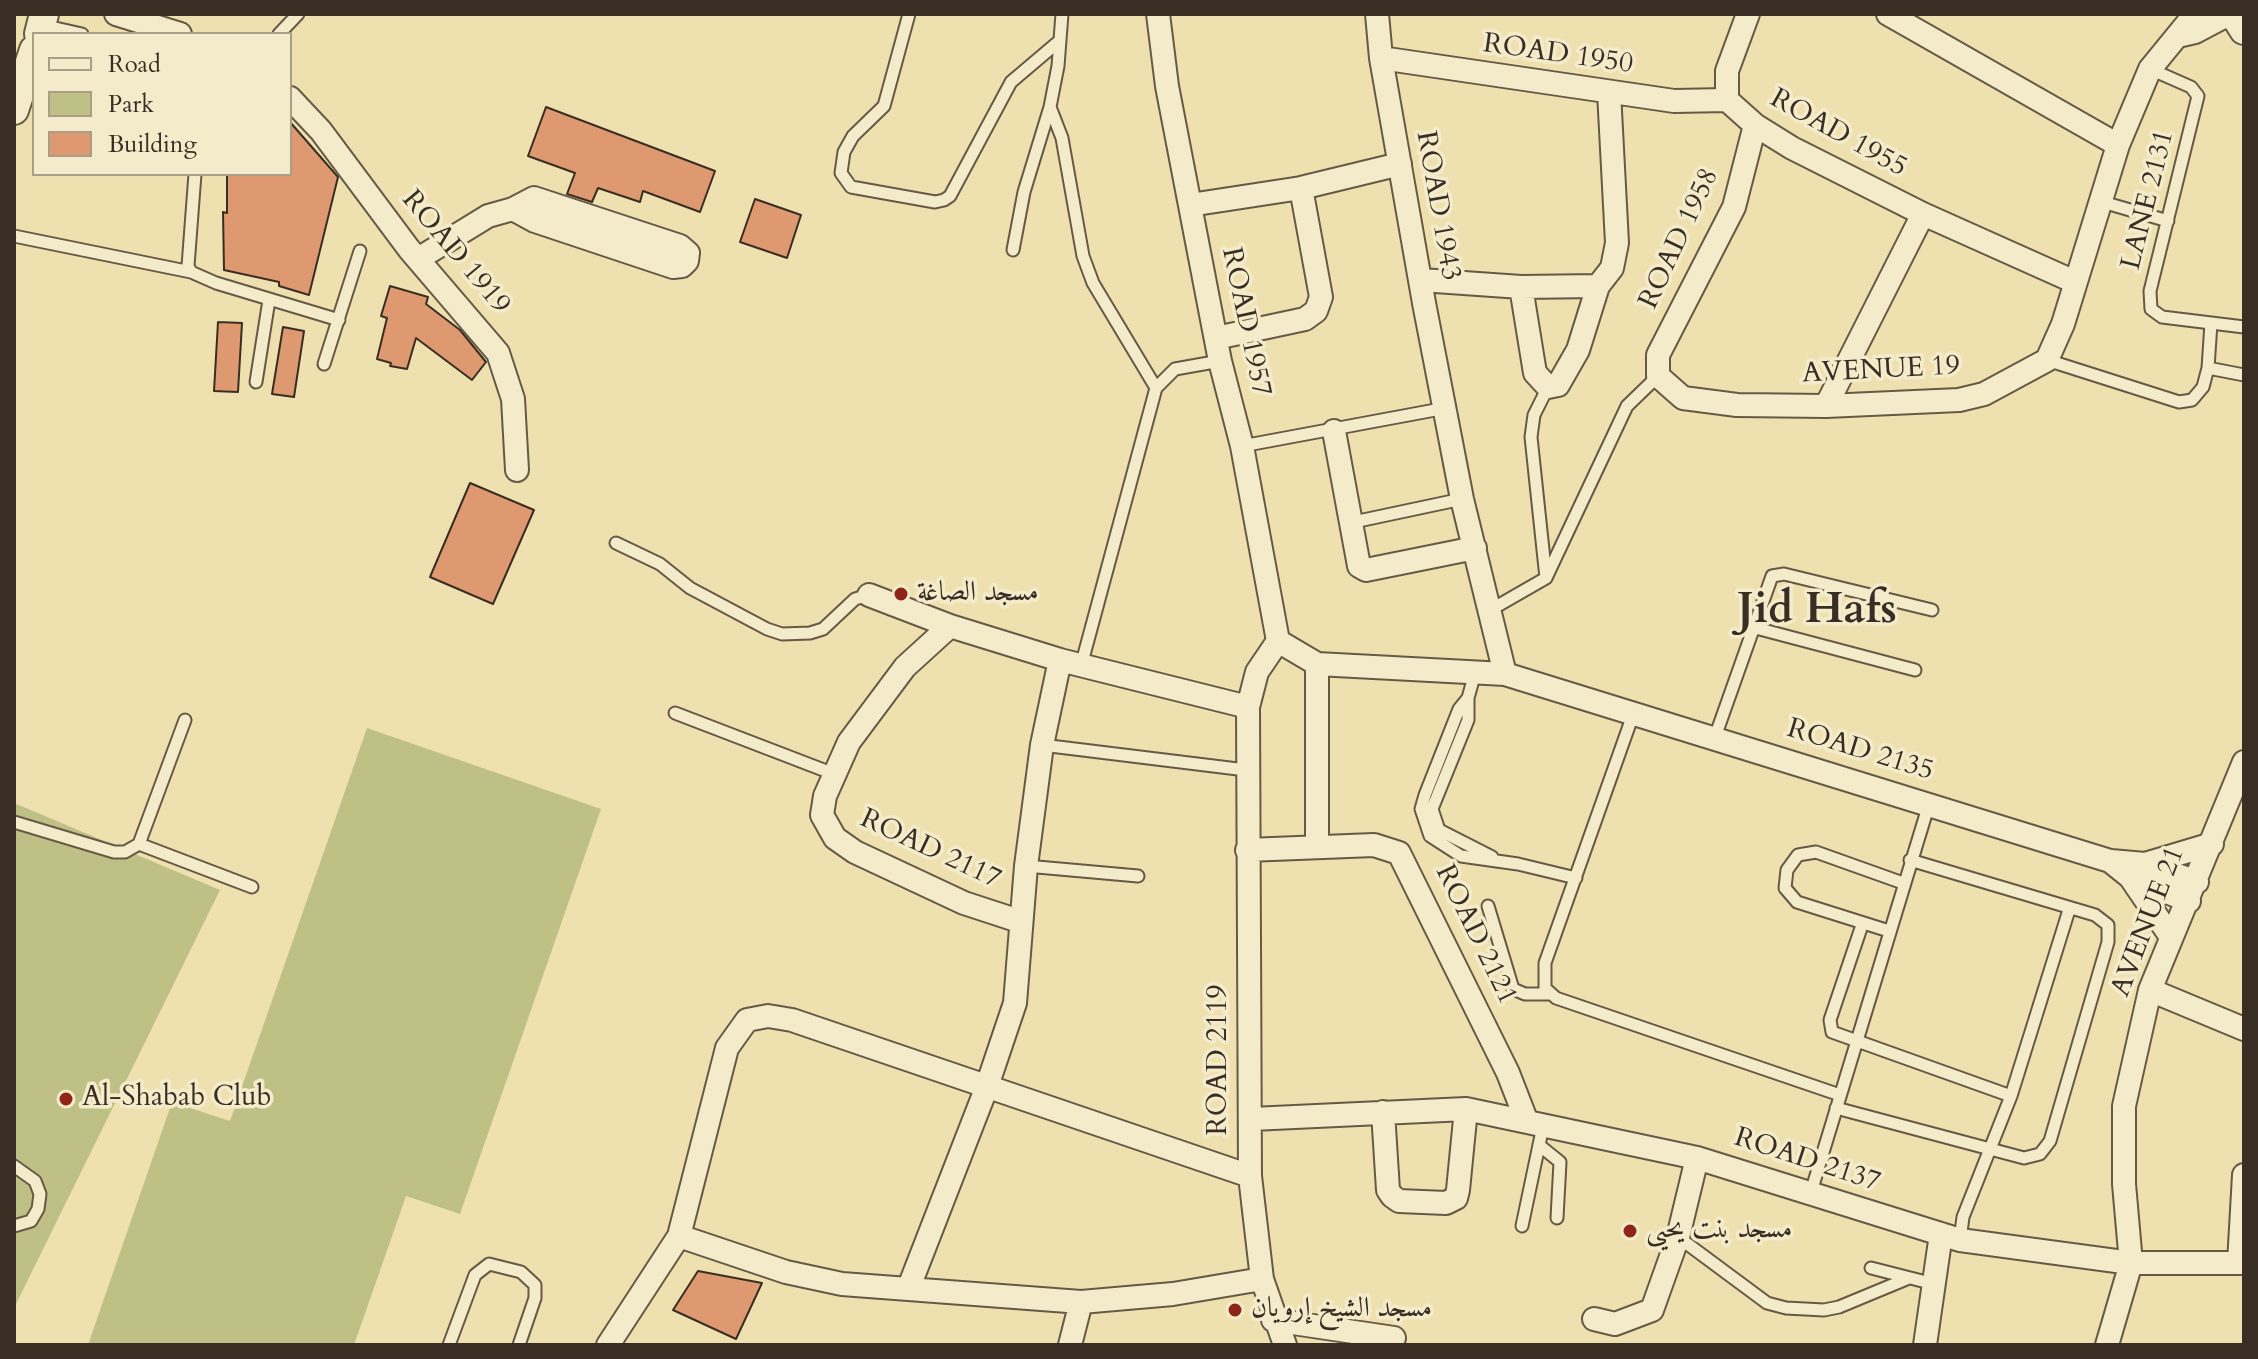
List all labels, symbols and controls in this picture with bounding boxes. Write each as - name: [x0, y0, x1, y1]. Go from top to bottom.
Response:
- street label: ROAD 1950: [1481, 28, 1635, 82]
- legend: [32, 32, 292, 176]
- text: Road: [108, 48, 161, 81]
- street label: ROAD 1955: [1764, 83, 1912, 185]
- text: Park: [108, 88, 154, 121]
- street label: LANE 2131: [2115, 127, 2183, 273]
- text: Building: [108, 128, 197, 161]
- street label: ROAD 1943: [1407, 129, 1467, 283]
- street label: ROAD 1958: [1633, 163, 1727, 315]
- street label: ROAD 1919: [394, 184, 516, 322]
- street label: ROAD 1957: [1213, 245, 1277, 399]
- street label: AVENUE 19: [1801, 350, 1961, 392]
- place label: مسجد الصاغة: [917, 577, 1039, 611]
- marker: مسجد الصاغة: [892, 585, 910, 603]
- district label: Jid Hafs: [1737, 586, 1897, 638]
- street label: ROAD 2135: [1783, 713, 1937, 789]
- street label: ROAD 2117: [854, 803, 1006, 897]
- street label: AVENUE 21: [2105, 842, 2193, 1002]
- street label: ROAD 2121: [1427, 860, 1523, 1010]
- street label: ROAD 2119: [1203, 984, 1237, 1136]
- place label: Al-Shabab Club: [82, 1082, 272, 1116]
- marker: Al-Shabab Club: [57, 1090, 75, 1108]
- street label: ROAD 2137: [1730, 1122, 1884, 1200]
- place label: مسجد بنت يحيى: [1646, 1214, 1792, 1248]
- marker: مسجد بنت يحيى: [1621, 1222, 1639, 1240]
- place label: مسجد الشيخ إرويان: [1251, 1293, 1432, 1327]
- marker: مسجد الشيخ إرويان: [1226, 1301, 1244, 1319]

